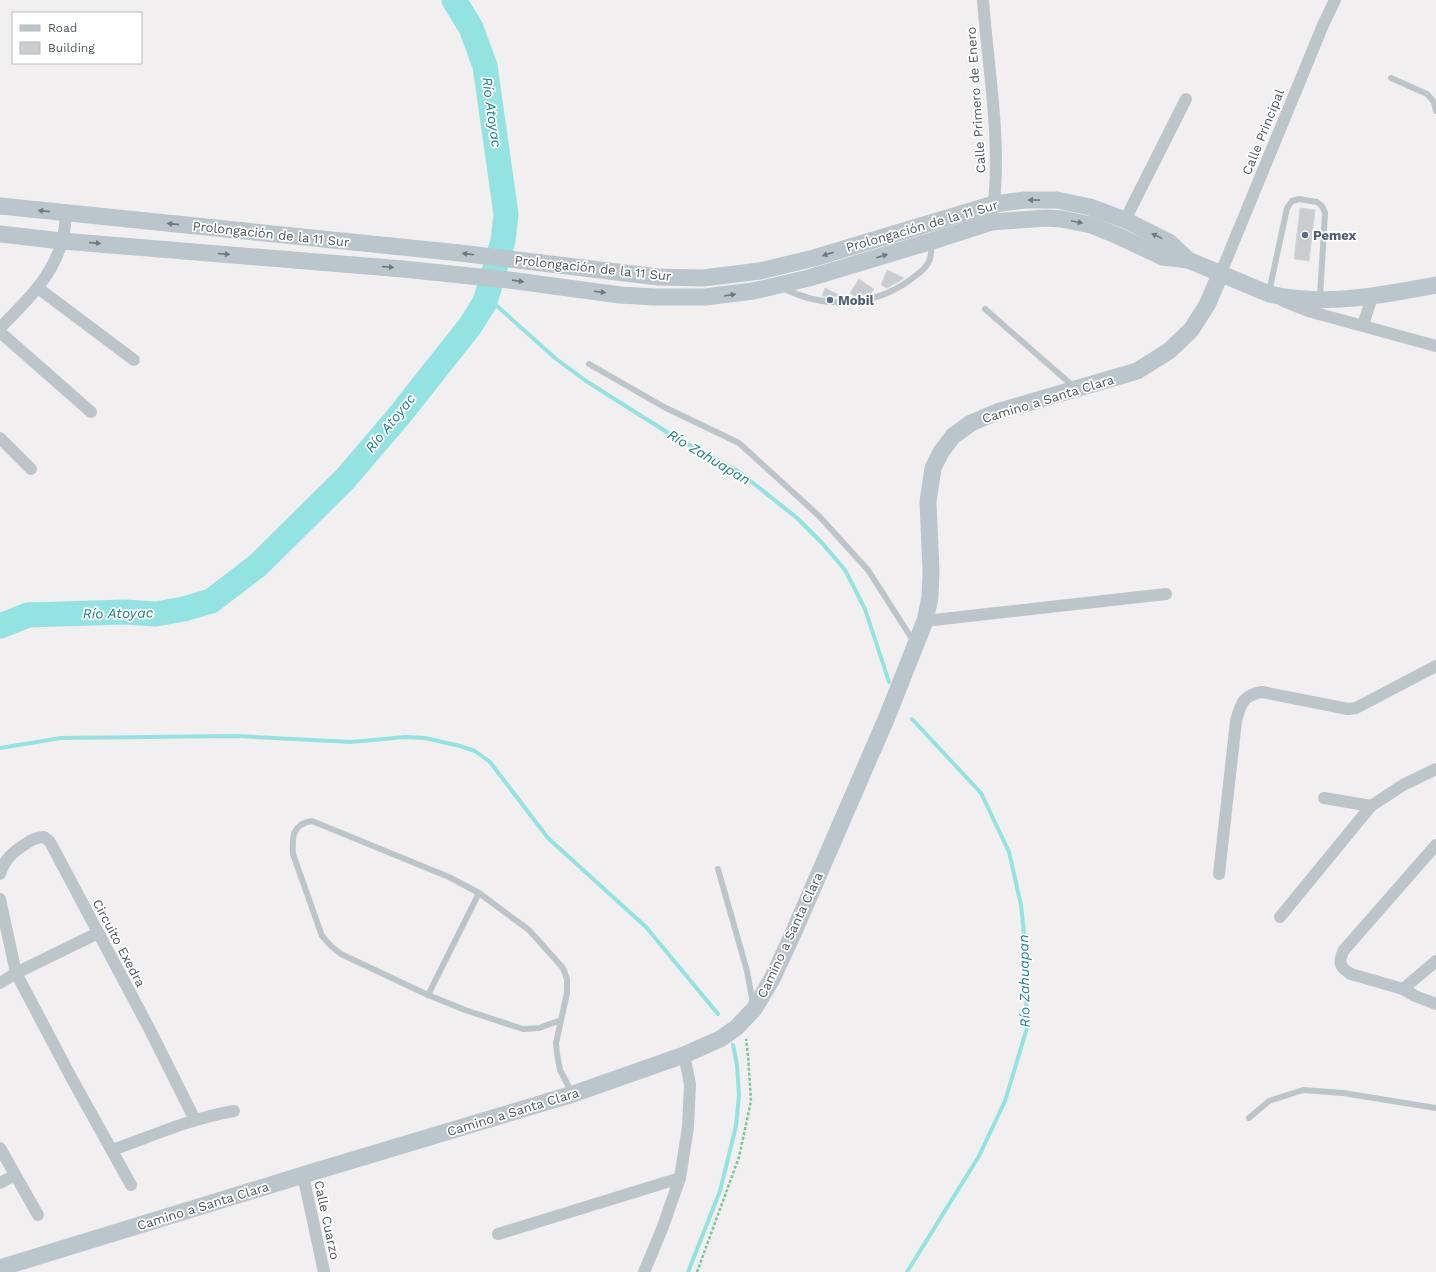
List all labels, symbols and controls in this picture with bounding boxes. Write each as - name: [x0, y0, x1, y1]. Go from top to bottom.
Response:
- legend: [12, 12, 142, 64]
- text: Road: [48, 21, 77, 35]
- street label: Calle Primero de Enero: [963, 26, 989, 174]
- text: Building: [48, 41, 95, 55]
- water label: Río Atoyac: [479, 76, 505, 149]
- street label: Calle Principal: [1239, 87, 1287, 177]
- street label: Prolongación de la 11 Sur: [844, 197, 1000, 255]
- one-way arrow: [1027, 197, 1040, 203]
- one-way arrow: [38, 208, 50, 214]
- street label: Prolongación de la 11 Sur: [192, 218, 350, 250]
- one-way arrow: [1071, 219, 1083, 225]
- one-way arrow: [167, 221, 179, 228]
- place label: Pemex: [1313, 228, 1356, 243]
- marker: Pemex: [1300, 230, 1310, 240]
- one-way arrow: [1152, 233, 1163, 239]
- one-way arrow: [88, 240, 101, 247]
- one-way arrow: [462, 250, 474, 257]
- one-way arrow: [218, 251, 230, 258]
- one-way arrow: [822, 251, 834, 257]
- street label: Prolongación de la 11 Sur: [514, 252, 672, 284]
- one-way arrow: [877, 253, 889, 259]
- one-way arrow: [382, 264, 394, 271]
- one-way arrow: [512, 278, 524, 284]
- one-way arrow: [594, 289, 606, 296]
- one-way arrow: [723, 292, 736, 298]
- place label: Mobil: [838, 293, 875, 308]
- marker: Mobil: [825, 295, 835, 305]
- street label: Camino a Santa Clara: [980, 372, 1116, 426]
- water label: Río Atoyac: [362, 390, 419, 455]
- water label: Río Zahuapan: [665, 426, 753, 488]
- water label: Río Atoyac: [83, 604, 154, 622]
- street label: Camino a Santa Clara: [754, 869, 826, 1000]
- street label: Circuito Exedra: [90, 897, 149, 990]
- water label: Río Zahuapan: [1015, 934, 1033, 1028]
- street label: Camino a Santa Clara: [445, 1085, 581, 1139]
- street label: Camino a Santa Clara: [135, 1179, 271, 1233]
- street label: Calle Cuarzo: [311, 1179, 343, 1261]

